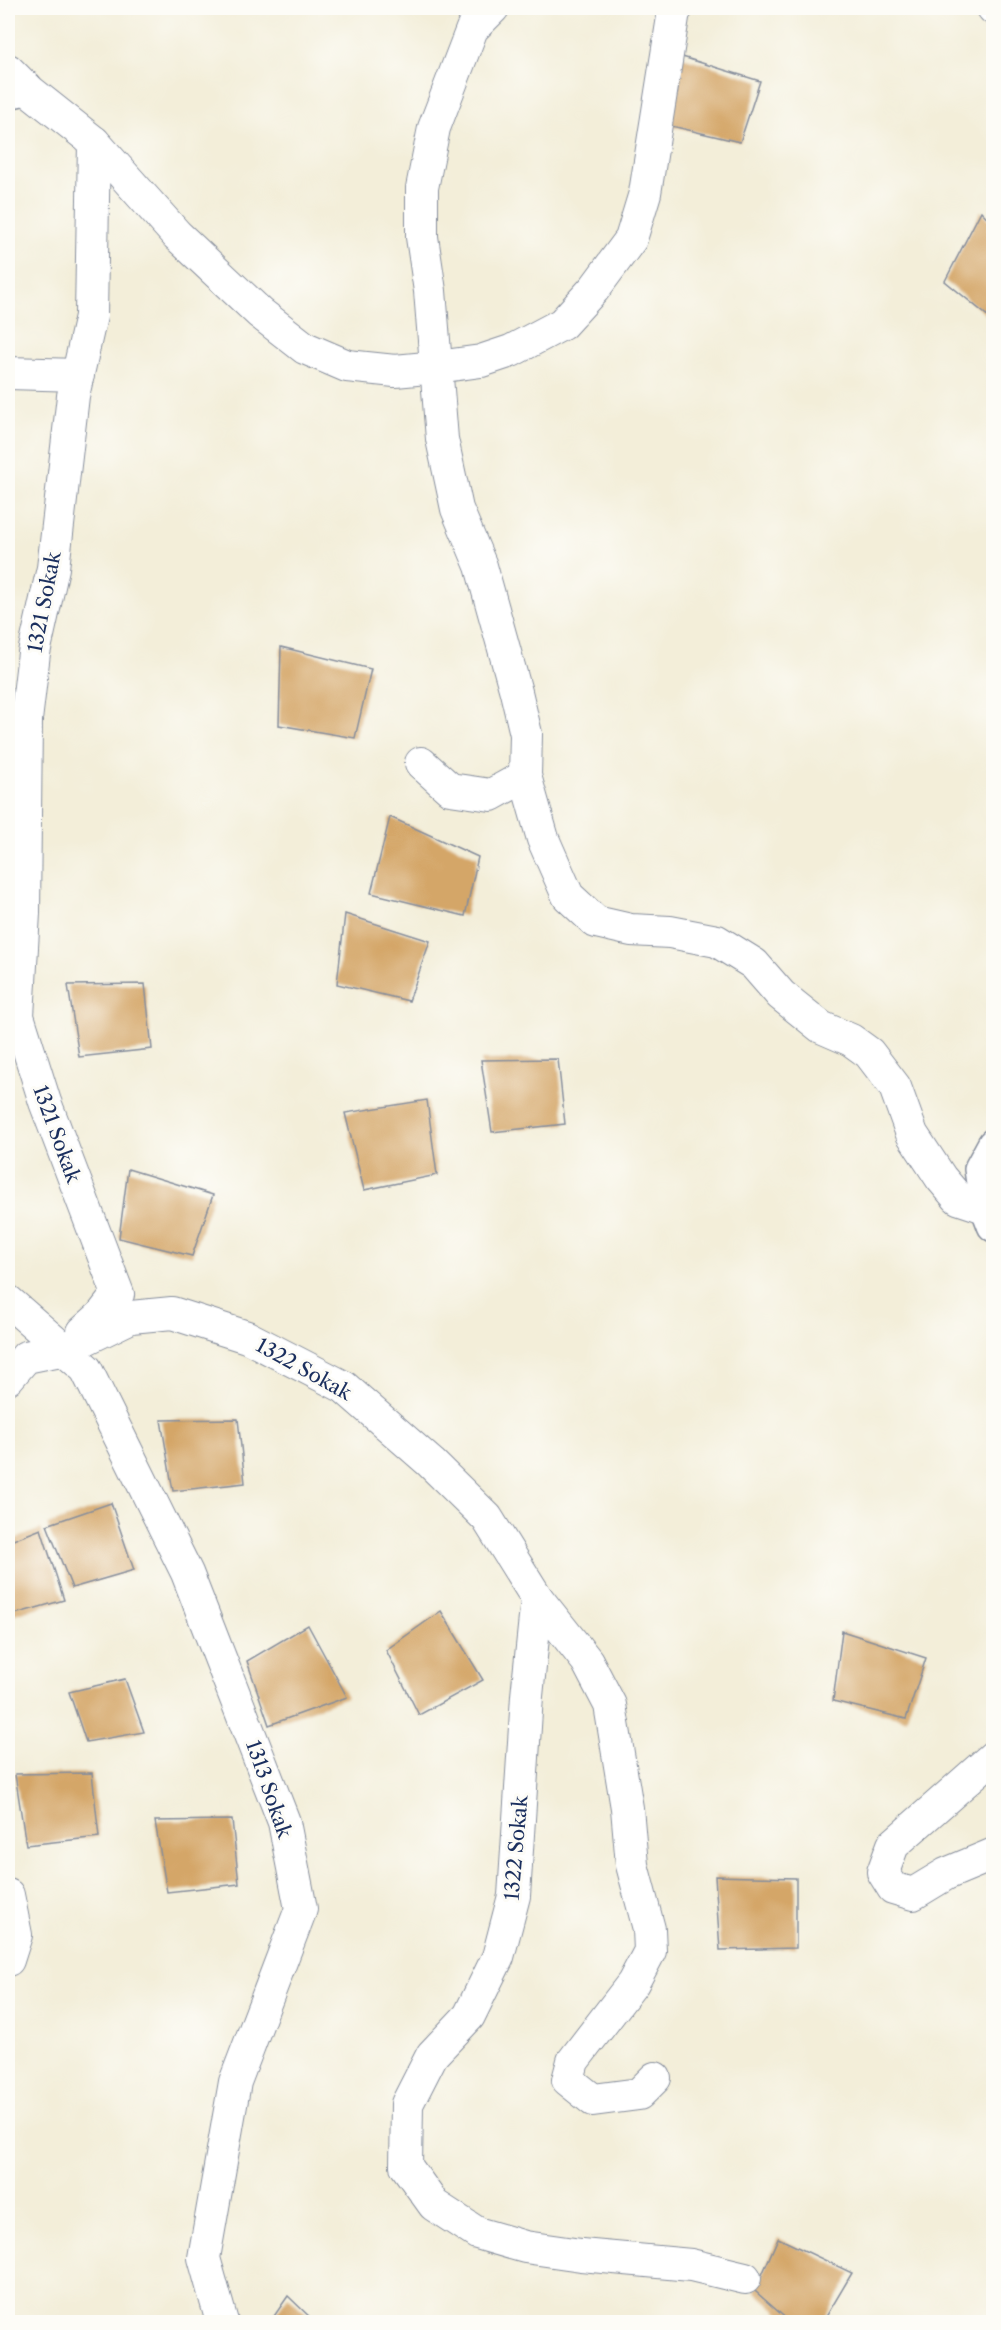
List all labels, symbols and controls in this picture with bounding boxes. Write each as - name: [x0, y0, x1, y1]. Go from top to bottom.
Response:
- street label: 1321 Sokak: [22, 548, 66, 654]
- street label: 1321 Sokak: [28, 1082, 86, 1187]
- street label: 1322 Sokak: [252, 1333, 357, 1406]
- street label: 1313 Sokak: [241, 1737, 297, 1842]
- street label: 1322 Sokak: [499, 1793, 533, 1901]

